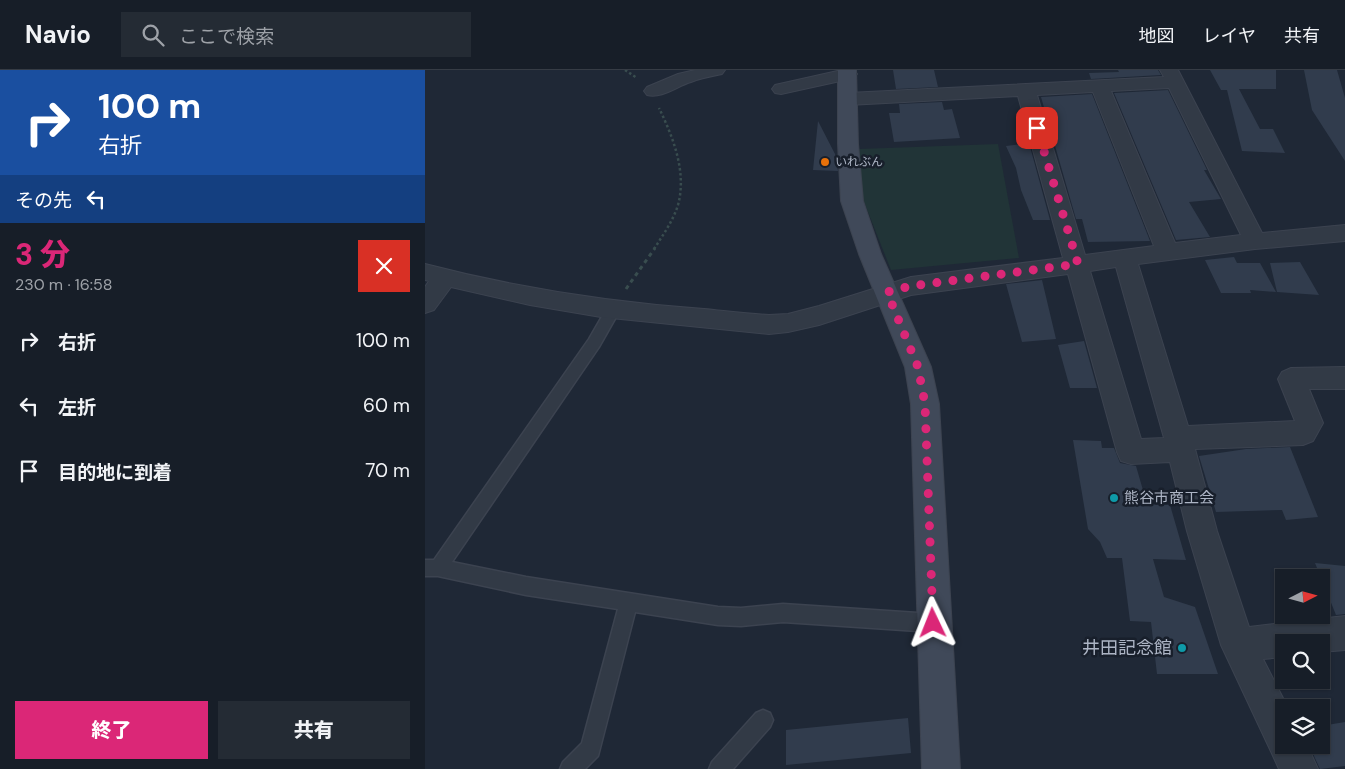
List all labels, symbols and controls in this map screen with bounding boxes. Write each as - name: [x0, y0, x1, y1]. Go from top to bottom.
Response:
- search box: [121, 12, 471, 57]
- text: Navio: [25, 19, 91, 50]
- icon: search: [139, 21, 167, 49]
- text: ここで検索: [179, 24, 274, 49]
- text: 地図: [1139, 24, 1175, 48]
- text: レイヤ: [1203, 24, 1256, 48]
- text: 共有: [1284, 24, 1320, 48]
- text: 100 m: [98, 83, 201, 129]
- icon: right: [15, 90, 80, 155]
- pin: [1016, 107, 1058, 149]
- icon: arrive: [1023, 114, 1051, 142]
- text: 右折: [98, 131, 142, 160]
- place label: いれぶん: [835, 154, 883, 170]
- marker: いれぶん: [819, 156, 831, 168]
- icon: left: [82, 185, 110, 213]
- text: その先: [15, 188, 72, 213]
- text: 3 分: [15, 235, 70, 274]
- button: close: [358, 240, 410, 292]
- text: 230 m · 16:58: [15, 274, 113, 295]
- icon: right: [15, 327, 43, 355]
- text: 100 m: [356, 328, 410, 353]
- text: 右折: [58, 330, 96, 355]
- icon: left: [15, 392, 43, 420]
- text: 60 m: [363, 393, 410, 418]
- text: 左折: [58, 395, 96, 420]
- icon: arrive: [15, 457, 43, 485]
- text: 70 m: [365, 458, 410, 483]
- text: 目的地に到着: [58, 460, 172, 485]
- place label: 熊谷市商工会: [1124, 488, 1214, 508]
- marker: 熊谷市商工会: [1108, 492, 1120, 504]
- north arrow: [1275, 569, 1330, 624]
- map controls: [1275, 569, 1330, 754]
- position arrow: [906, 596, 958, 648]
- button: search: [1275, 634, 1330, 689]
- place label: 井田記念館: [1082, 636, 1172, 660]
- marker: 井田記念館: [1176, 642, 1188, 654]
- button: layers: [1275, 699, 1330, 754]
- button: 終了: [15, 701, 208, 759]
- button: 共有: [218, 701, 410, 759]

